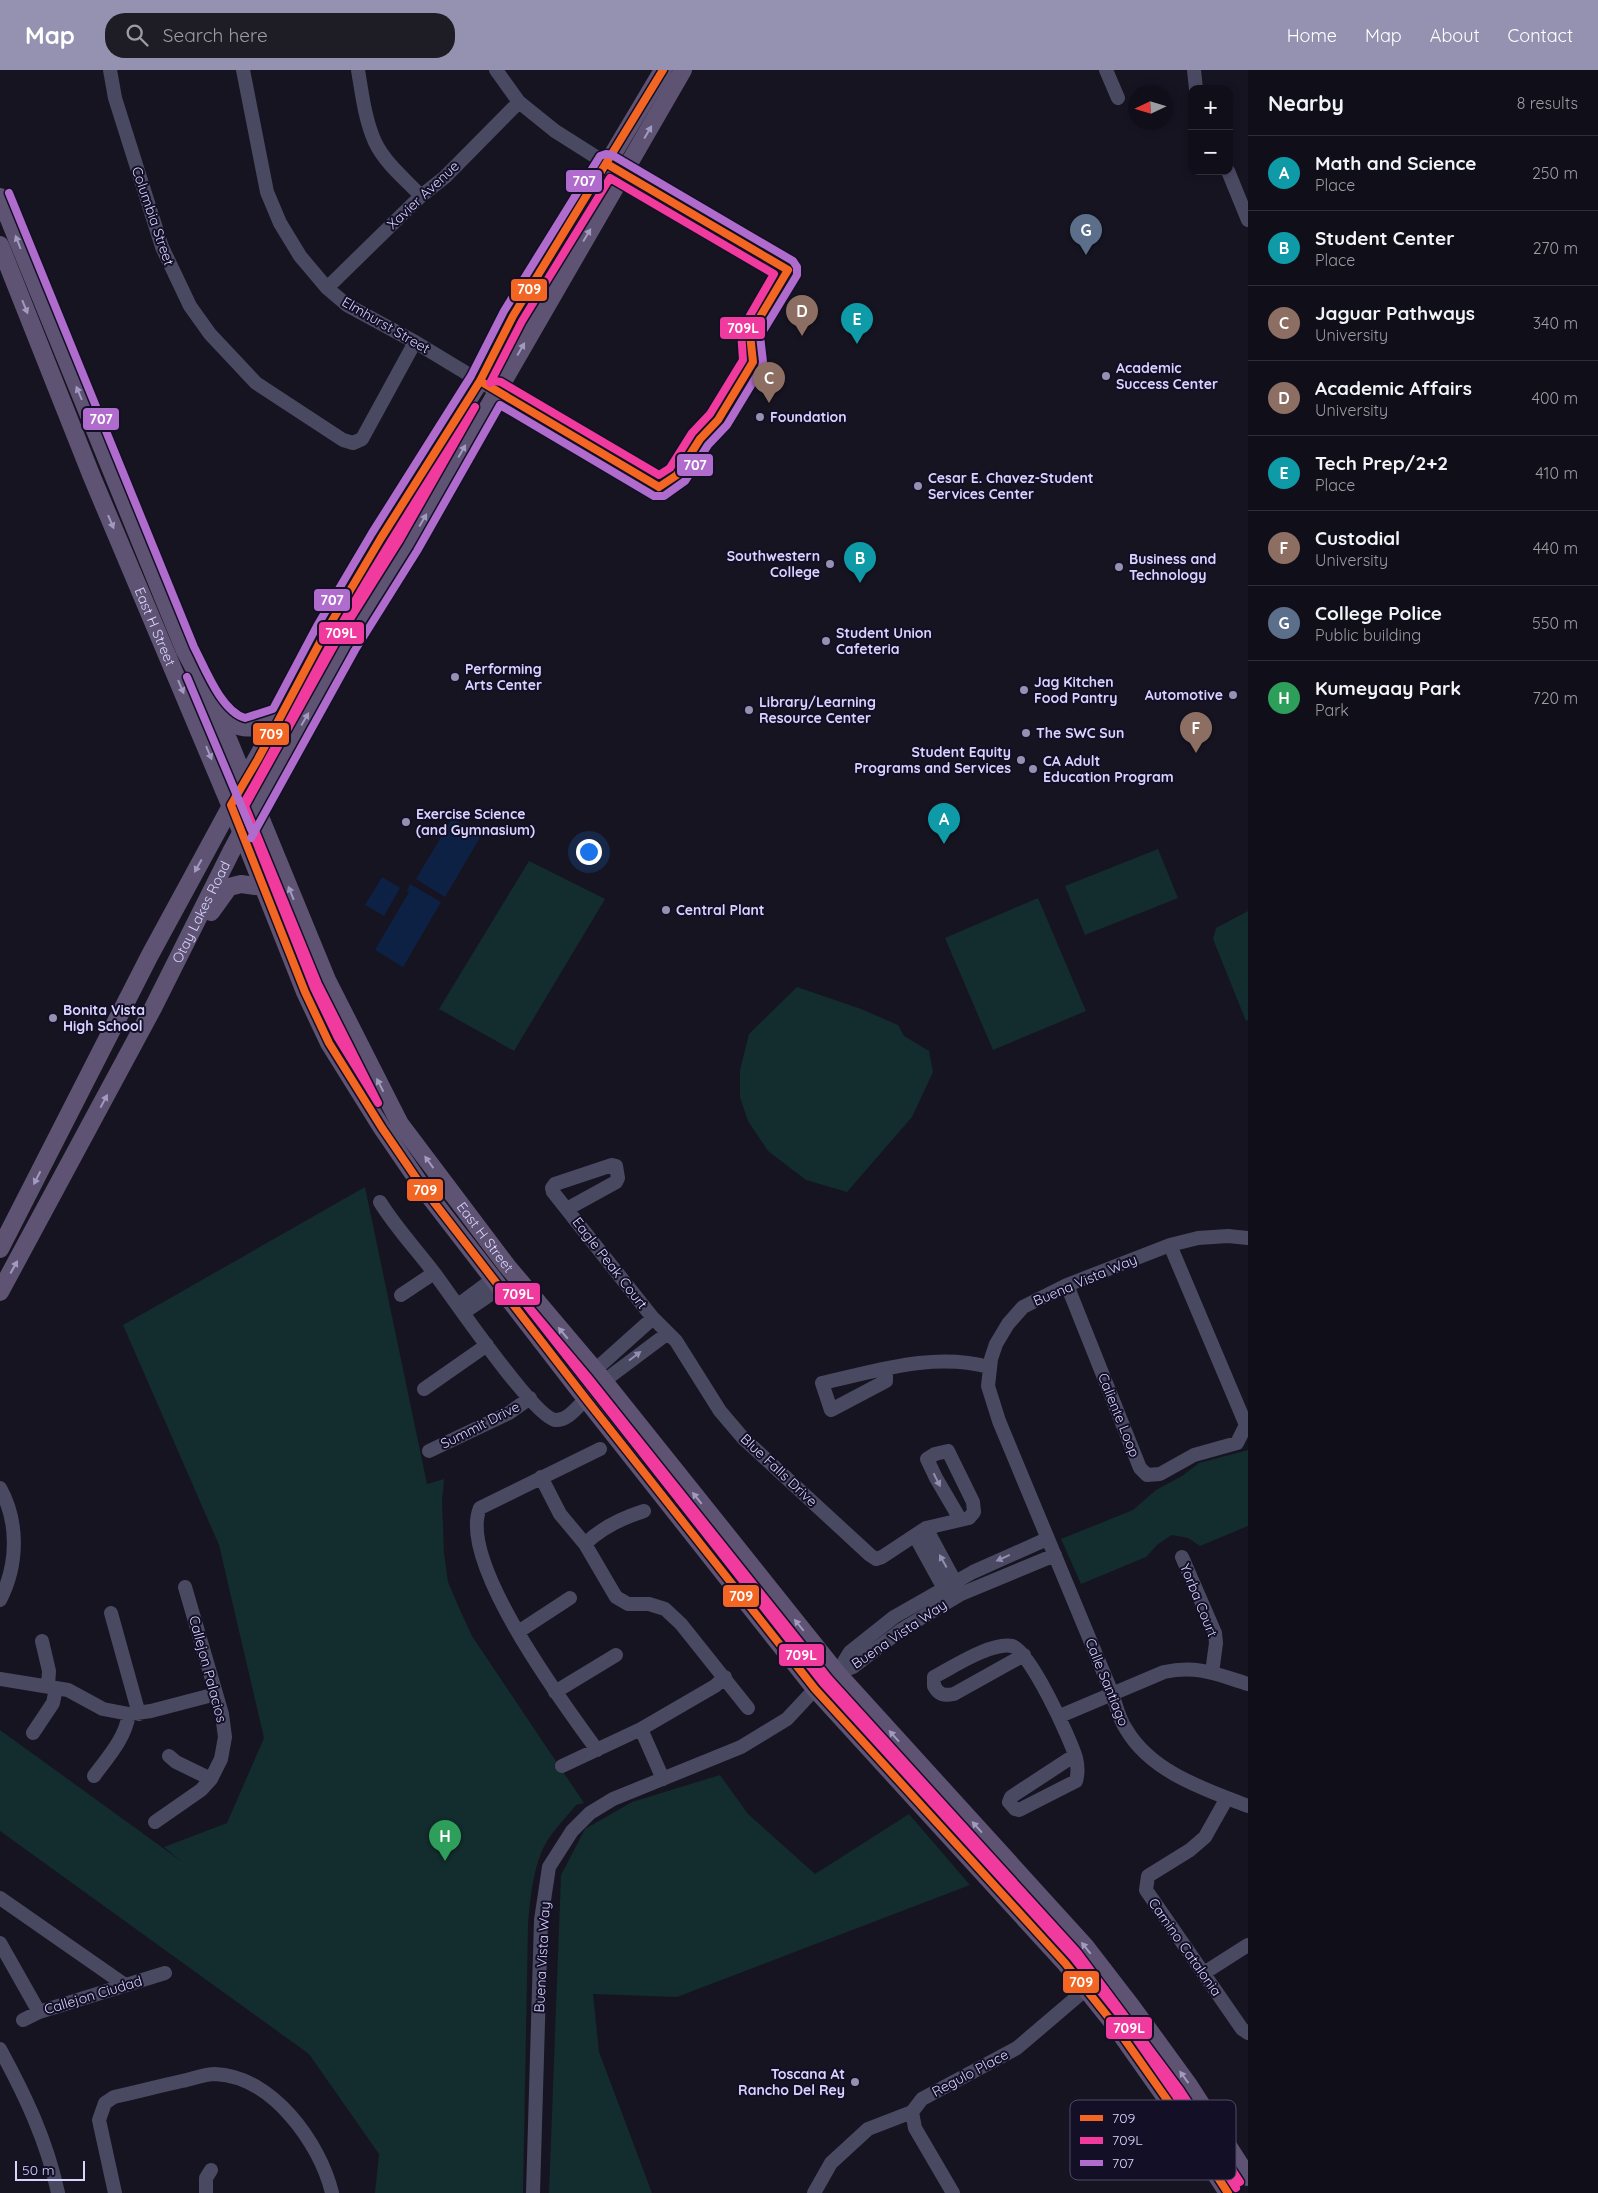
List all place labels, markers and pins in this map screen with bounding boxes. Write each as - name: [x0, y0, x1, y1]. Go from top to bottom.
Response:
- pin: G: [1070, 214, 1102, 255]
- pin: D: [786, 295, 818, 336]
- pin: E: [841, 303, 873, 344]
- place label: Academic Success Center: [1116, 359, 1218, 393]
- pin: C: [753, 362, 785, 403]
- marker: Academic Success Center: [1100, 370, 1112, 382]
- place label: Foundation: [770, 408, 847, 426]
- marker: Foundation: [754, 411, 766, 423]
- place label: Cesar E. Chavez-Student Services Center: [928, 469, 1094, 503]
- marker: Cesar E. Chavez-Student Services Center: [912, 480, 924, 492]
- pin: B: [844, 542, 876, 583]
- place label: Southwestern College: [727, 547, 820, 581]
- place label: Business and Technology: [1129, 550, 1216, 584]
- marker: Southwestern College: [824, 558, 836, 570]
- marker: Business and Technology: [1113, 561, 1125, 573]
- place label: Student Union Cafeteria: [836, 624, 932, 658]
- marker: Student Union Cafeteria: [820, 635, 832, 647]
- place label: Performing Arts Center: [465, 660, 542, 694]
- marker: Performing Arts Center: [449, 671, 461, 683]
- place label: Jag Kitchen Food Pantry: [1034, 673, 1117, 707]
- marker: Jag Kitchen Food Pantry: [1018, 684, 1030, 696]
- place label: Automotive: [1145, 686, 1223, 704]
- marker: Automotive: [1227, 689, 1239, 701]
- place label: Library/Learning Resource Center: [759, 693, 876, 727]
- marker: Library/Learning Resource Center: [743, 704, 755, 716]
- pin: F: [1180, 712, 1212, 753]
- place label: The SWC Sun: [1036, 724, 1124, 742]
- marker: The SWC Sun: [1020, 727, 1032, 739]
- place label: Student Equity Programs and Services: [854, 743, 1011, 777]
- place label: CA Adult Education Program: [1043, 752, 1174, 786]
- marker: Student Equity Programs and Services: [1015, 754, 1027, 766]
- marker: CA Adult Education Program: [1027, 763, 1039, 775]
- pin: A: [928, 803, 960, 844]
- place label: Exercise Science (and Gymnasium): [416, 805, 535, 839]
- marker: Exercise Science (and Gymnasium): [400, 816, 412, 828]
- place label: Central Plant: [676, 901, 765, 919]
- marker: Central Plant: [660, 904, 672, 916]
- place label: Bonita Vista High School: [63, 1001, 145, 1035]
- marker: Bonita Vista High School: [47, 1012, 59, 1024]
- pin: H: [429, 1820, 461, 1861]
- place label: Toscana At Rancho Del Rey: [738, 2065, 845, 2099]
- marker: Toscana At Rancho Del Rey: [849, 2076, 861, 2088]

